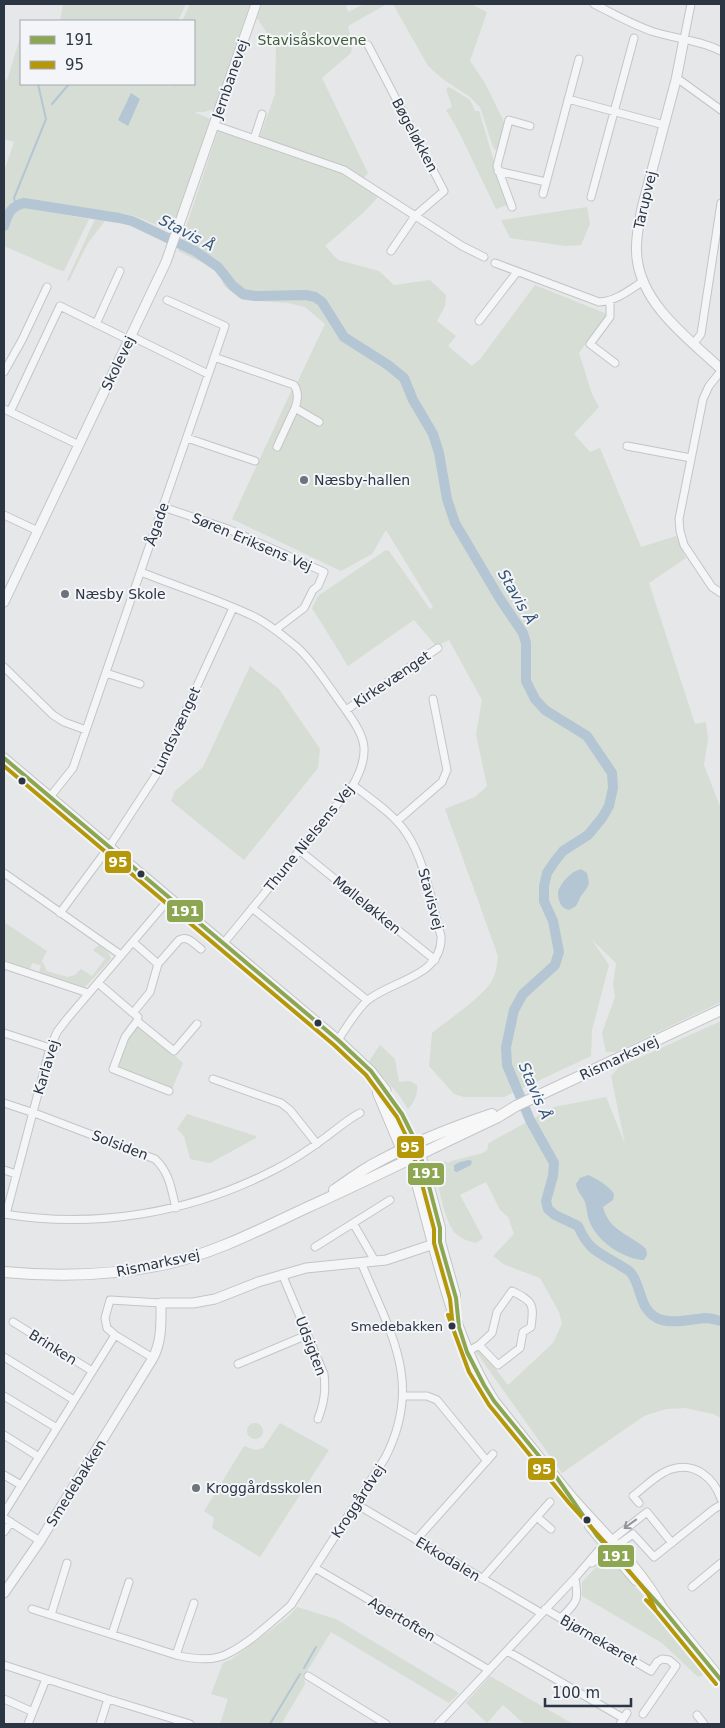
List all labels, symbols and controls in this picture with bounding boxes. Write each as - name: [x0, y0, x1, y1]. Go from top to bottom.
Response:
- legend: [20, 20, 195, 85]
- text: 191: [65, 31, 94, 49]
- park label: Stavisåskovene: [258, 32, 366, 48]
- street label: Jernbanevej: [209, 37, 251, 122]
- text: 95: [65, 56, 84, 74]
- street label: Bøgeløkken: [389, 95, 441, 175]
- street label: Tarupvej: [630, 169, 659, 232]
- water label: Stavis Å: [156, 210, 218, 255]
- street label: Skolevej: [98, 333, 138, 393]
- place label: Næsby-hallen: [314, 472, 410, 488]
- marker: Næsby-hallen: [298, 474, 310, 486]
- street label: Ågade: [142, 500, 172, 548]
- street label: Søren Eriksens Vej: [190, 509, 314, 575]
- water label: Stavis Å: [494, 566, 541, 628]
- place label: Næsby Skole: [75, 586, 166, 602]
- marker: Næsby Skole: [59, 588, 71, 600]
- street label: Kirkevænget: [351, 647, 434, 711]
- street label: Lundsvænget: [149, 684, 204, 778]
- unlabelled marker: [17, 776, 27, 786]
- street label: Thune Nielsens Vej: [260, 781, 357, 895]
- line badge: 95: [104, 850, 132, 874]
- text: 95: [108, 854, 128, 870]
- street label: Stavisvej: [415, 866, 447, 932]
- unlabelled marker: [136, 869, 146, 879]
- street label: Mølleløkken: [330, 873, 404, 937]
- line badge: 191: [166, 899, 204, 923]
- text: 191: [170, 903, 200, 919]
- unlabelled marker: [313, 1018, 323, 1028]
- street label: Rismarksvej: [577, 1033, 661, 1083]
- street label: Karlavej: [30, 1038, 62, 1096]
- water label: Stavis Å: [515, 1059, 556, 1122]
- street label: Solsiden: [90, 1127, 150, 1163]
- line badge: 95: [396, 1135, 425, 1159]
- text: 95: [400, 1139, 420, 1155]
- line badge: 191: [407, 1162, 445, 1186]
- text: 191: [411, 1165, 441, 1181]
- street label: Rismarksvej: [115, 1246, 201, 1280]
- street label: Udsigten: [292, 1314, 330, 1378]
- place label: Smedebakken: [351, 1319, 443, 1334]
- marker: Smedebakken: [447, 1321, 457, 1331]
- street label: Brinken: [26, 1326, 80, 1368]
- street label: Smedebakken: [43, 1437, 109, 1529]
- line badge: 95: [527, 1457, 556, 1481]
- street label: Kroggårdvej: [328, 1461, 388, 1541]
- text: 95: [532, 1461, 552, 1477]
- place label: Kroggårdsskolen: [206, 1480, 322, 1496]
- marker: Kroggårdsskolen: [190, 1482, 202, 1494]
- unlabelled marker: [582, 1515, 592, 1525]
- one-way arrow: [624, 1519, 637, 1530]
- street label: Ekkodalen: [413, 1534, 483, 1584]
- line badge: 191: [597, 1544, 635, 1568]
- text: 191: [601, 1548, 631, 1564]
- street label: Agertoften: [366, 1593, 438, 1645]
- street label: Bjørnekæret: [558, 1611, 641, 1669]
- scale bar: [545, 1676, 631, 1708]
- text: 100 m: [552, 1684, 600, 1702]

